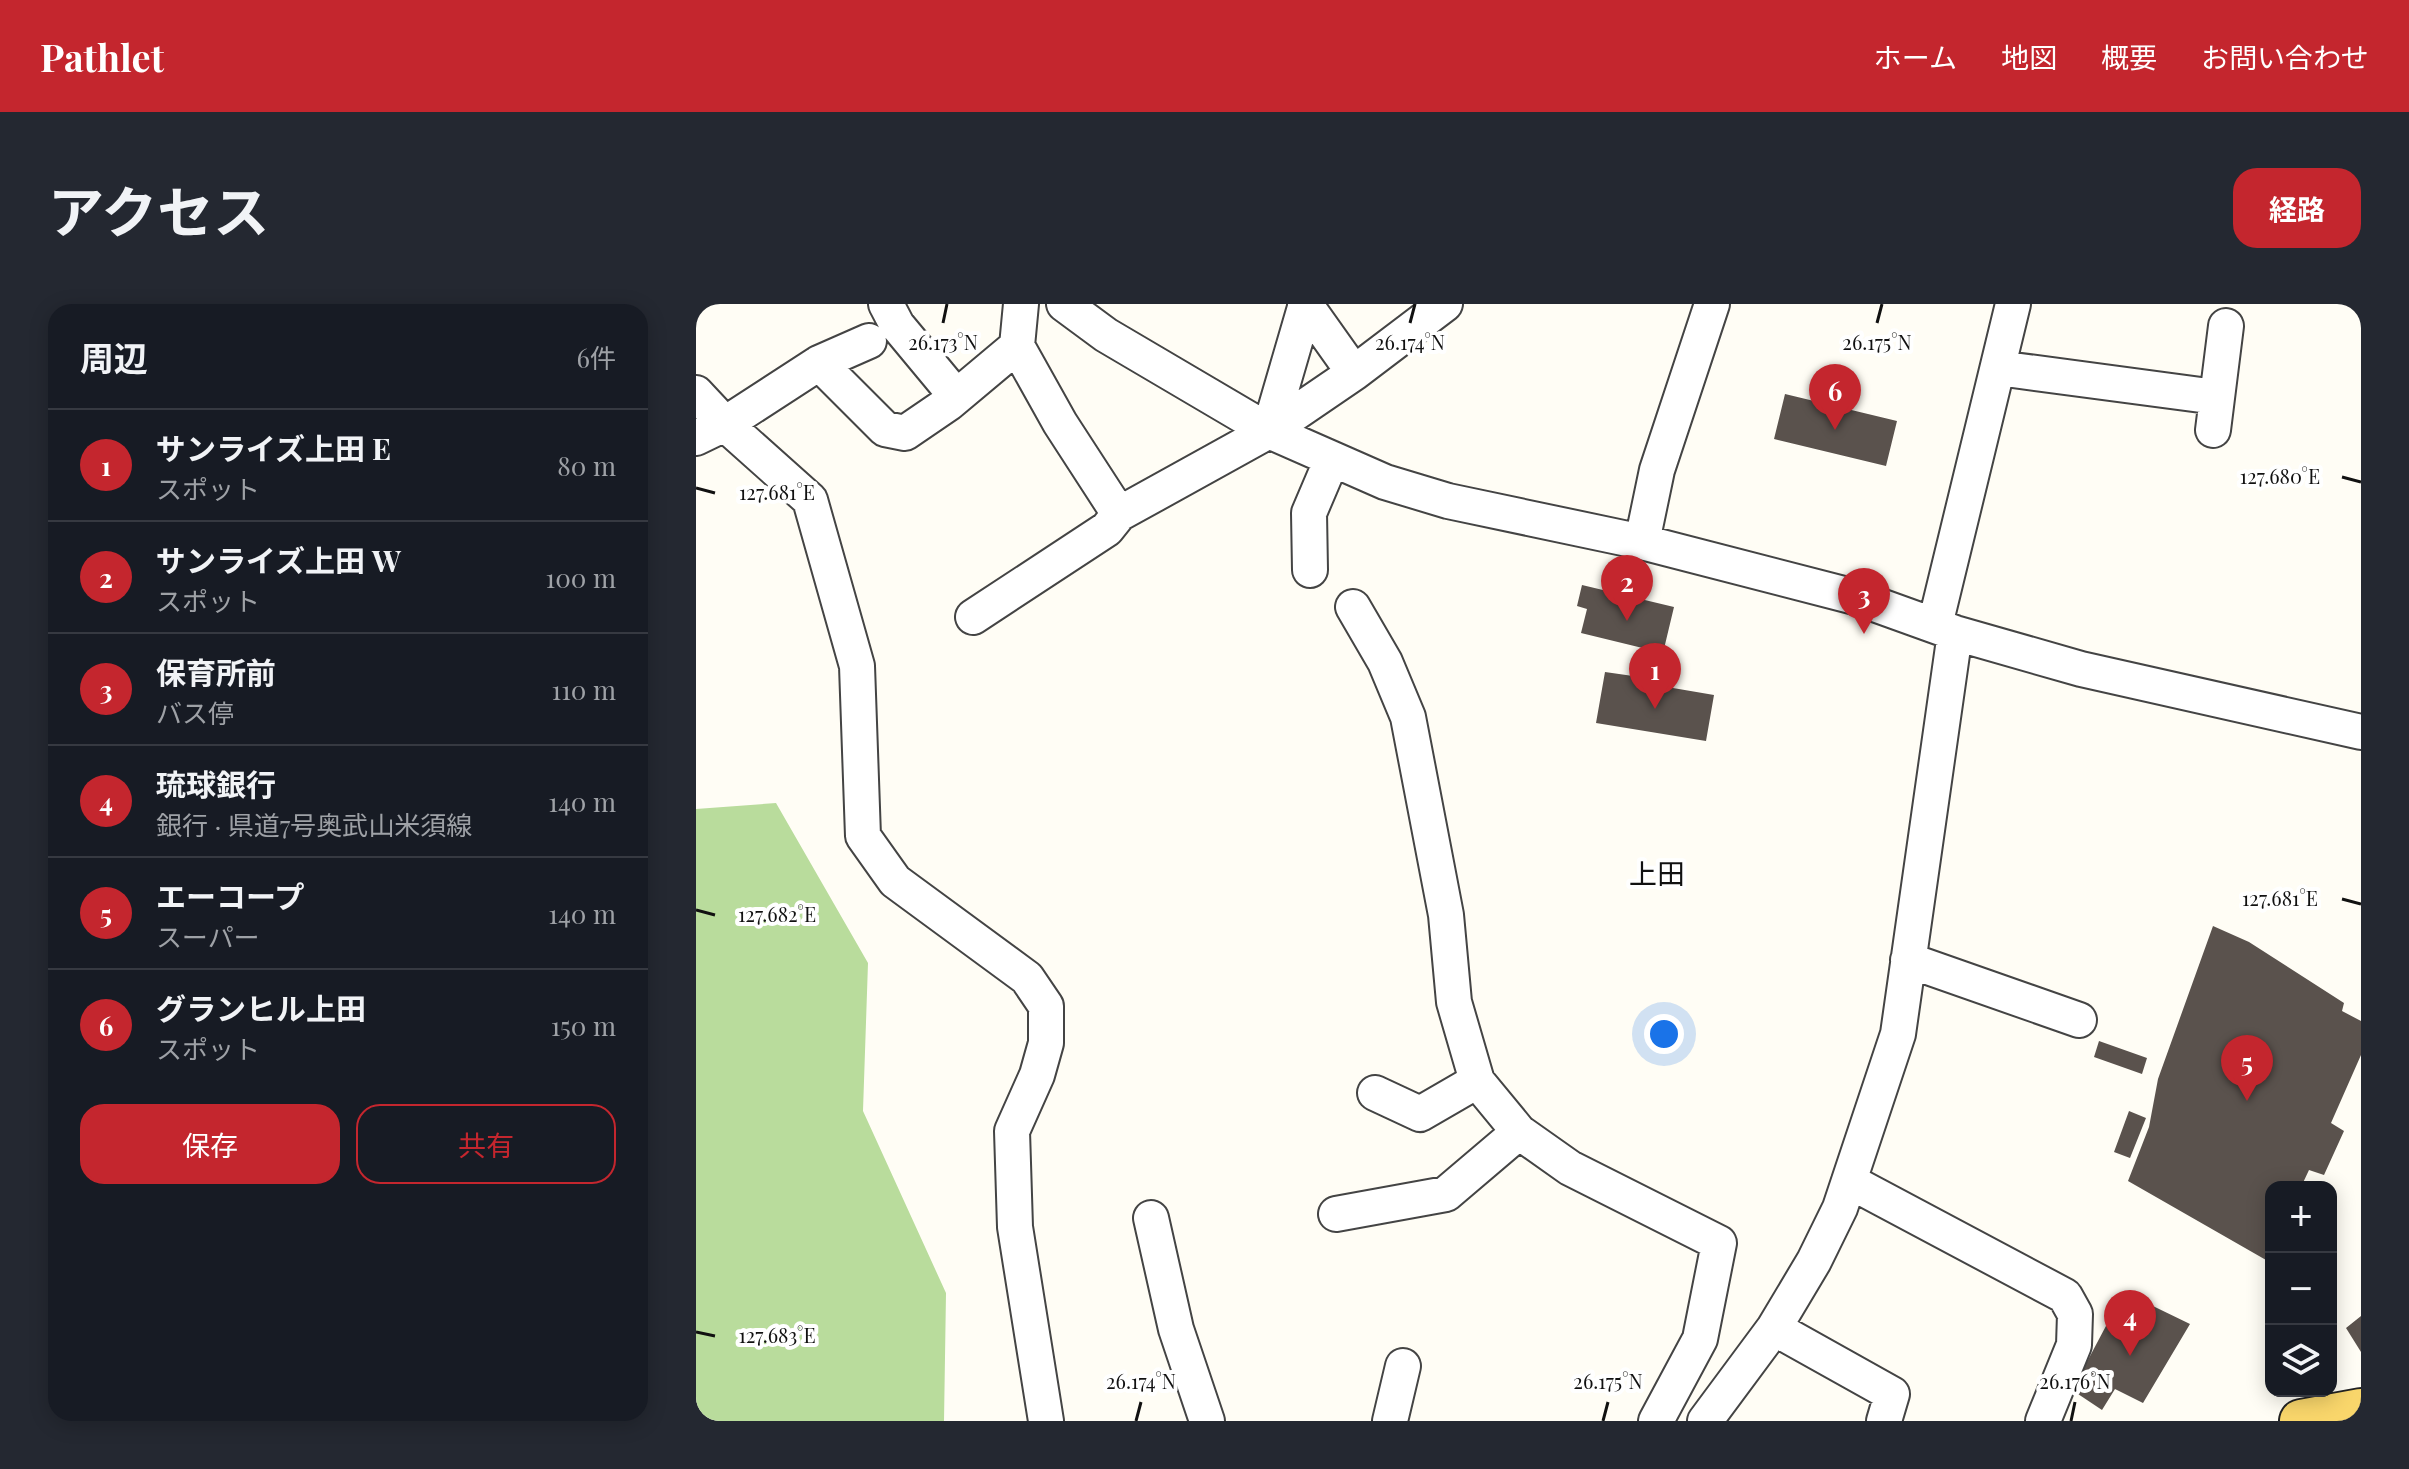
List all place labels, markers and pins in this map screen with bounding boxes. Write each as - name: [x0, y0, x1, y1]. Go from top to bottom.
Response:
- pin: 6: [1809, 364, 1861, 430]
- pin: 2: [1601, 555, 1653, 621]
- pin: 3: [1838, 568, 1890, 634]
- pin: 1: [1629, 643, 1681, 709]
- pin: 5: [2221, 1035, 2273, 1101]
- pin: 4: [2104, 1290, 2156, 1356]

